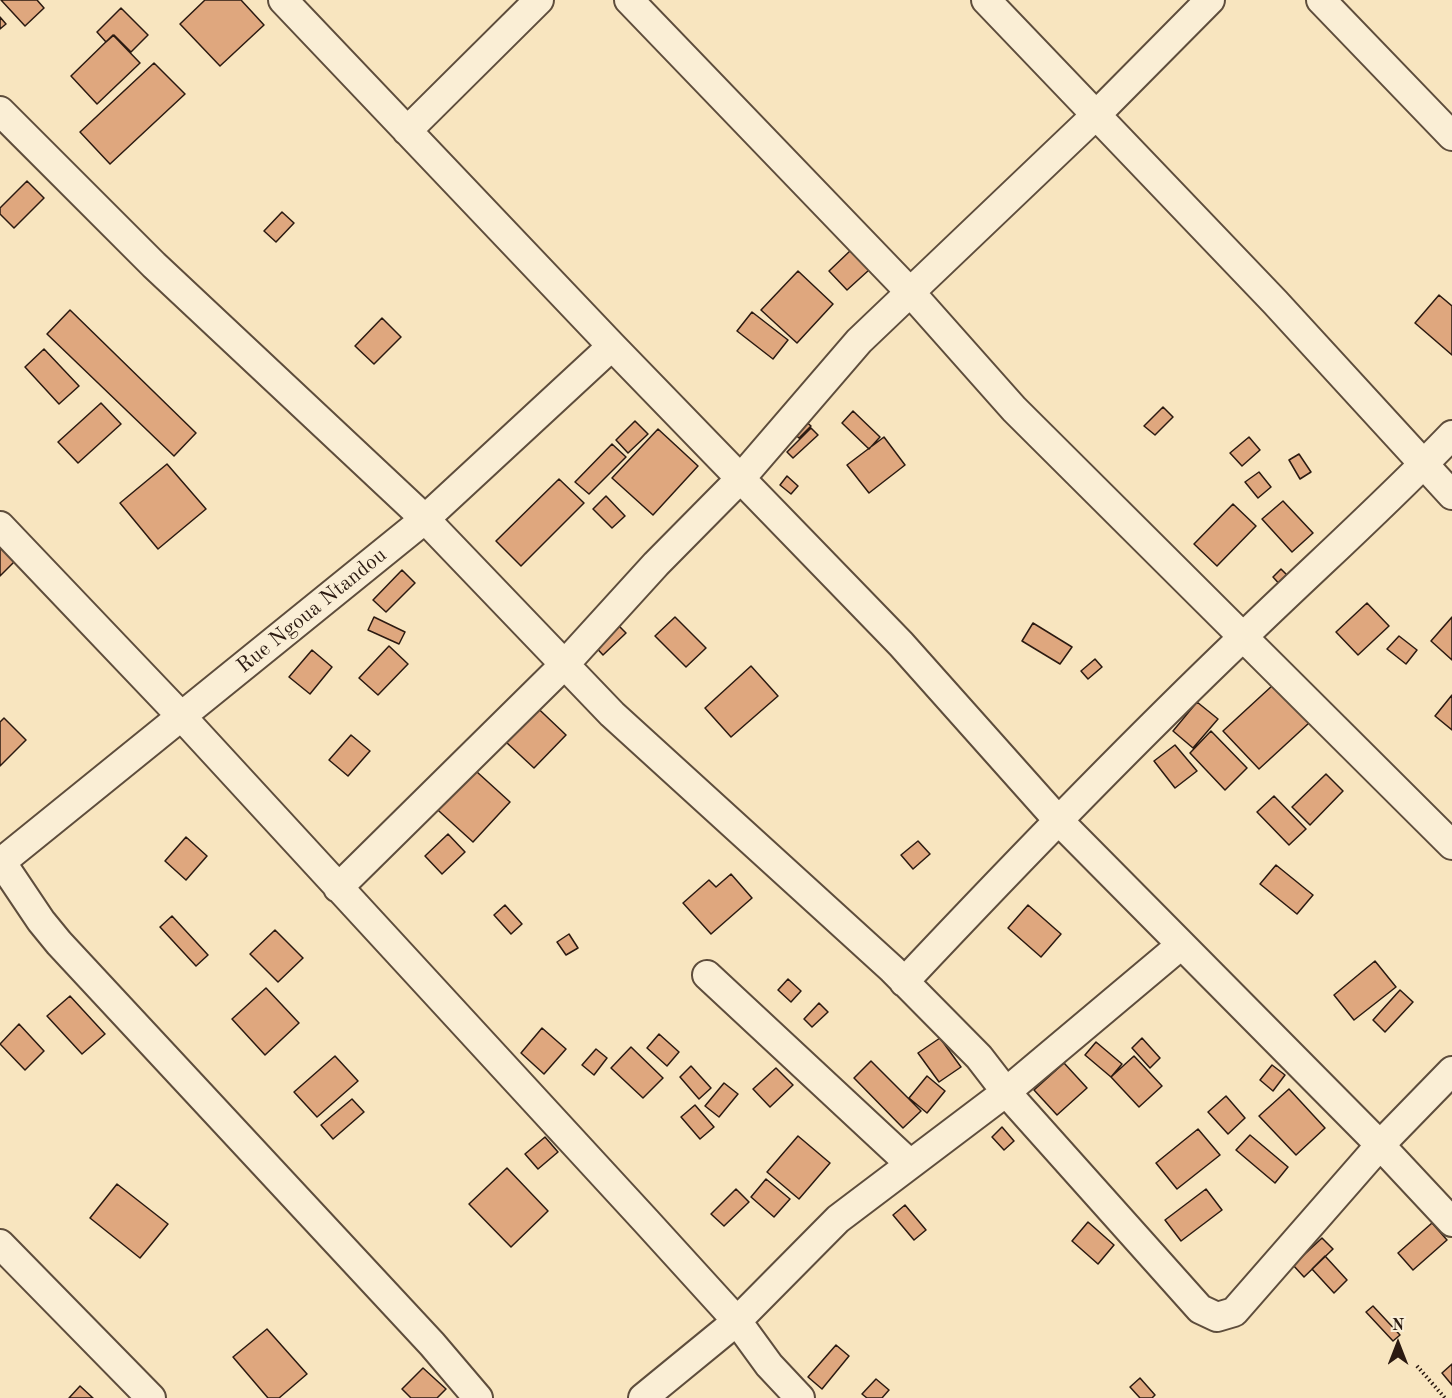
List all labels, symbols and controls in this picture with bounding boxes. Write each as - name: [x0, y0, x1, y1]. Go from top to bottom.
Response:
- street label: Rue Ngoua Ntandou: [232, 543, 392, 679]
- north arrow: [1368, 1314, 1428, 1374]
- text: N: [1392, 1318, 1404, 1334]

